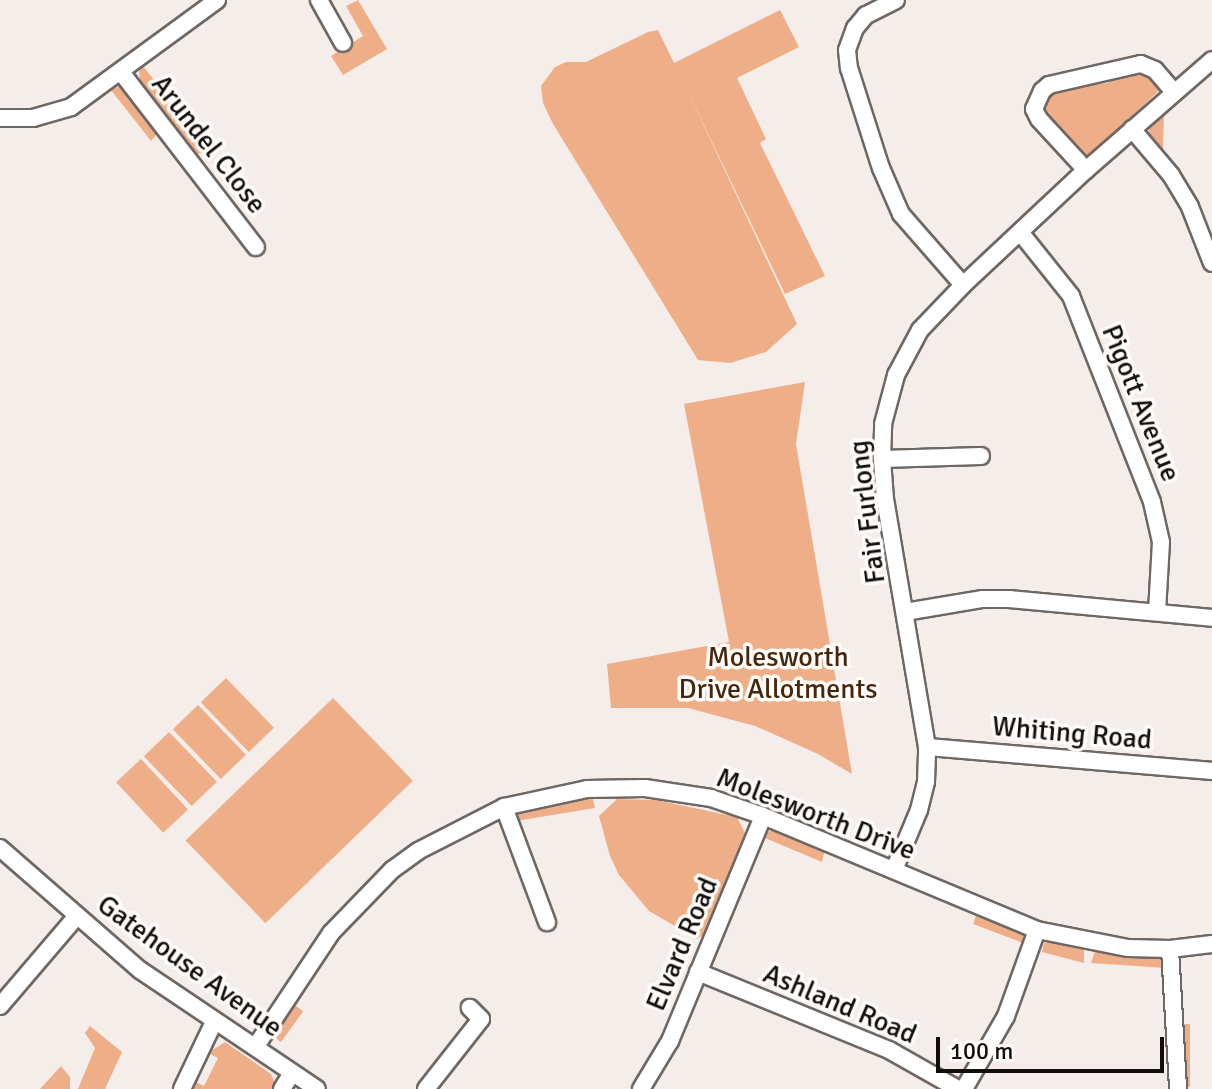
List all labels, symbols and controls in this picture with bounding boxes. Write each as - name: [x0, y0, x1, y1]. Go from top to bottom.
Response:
- street label: Arundel Close: [144, 68, 274, 220]
- street label: Pigott Avenue: [1094, 320, 1188, 486]
- street label: Fair Furlong: [842, 438, 892, 586]
- park label: Molesworth Drive Allotments: [678, 640, 878, 706]
- street label: Whiting Road: [991, 709, 1153, 757]
- street label: Molesworth Drive: [712, 761, 920, 867]
- street label: Elvard Road: [639, 872, 725, 1016]
- street label: Gatehouse Avenue: [91, 888, 289, 1044]
- street label: Ashland Road: [758, 957, 922, 1051]
- scale bar: [940, 1021, 1168, 1071]
- text: 100 m: [950, 1036, 1013, 1066]

